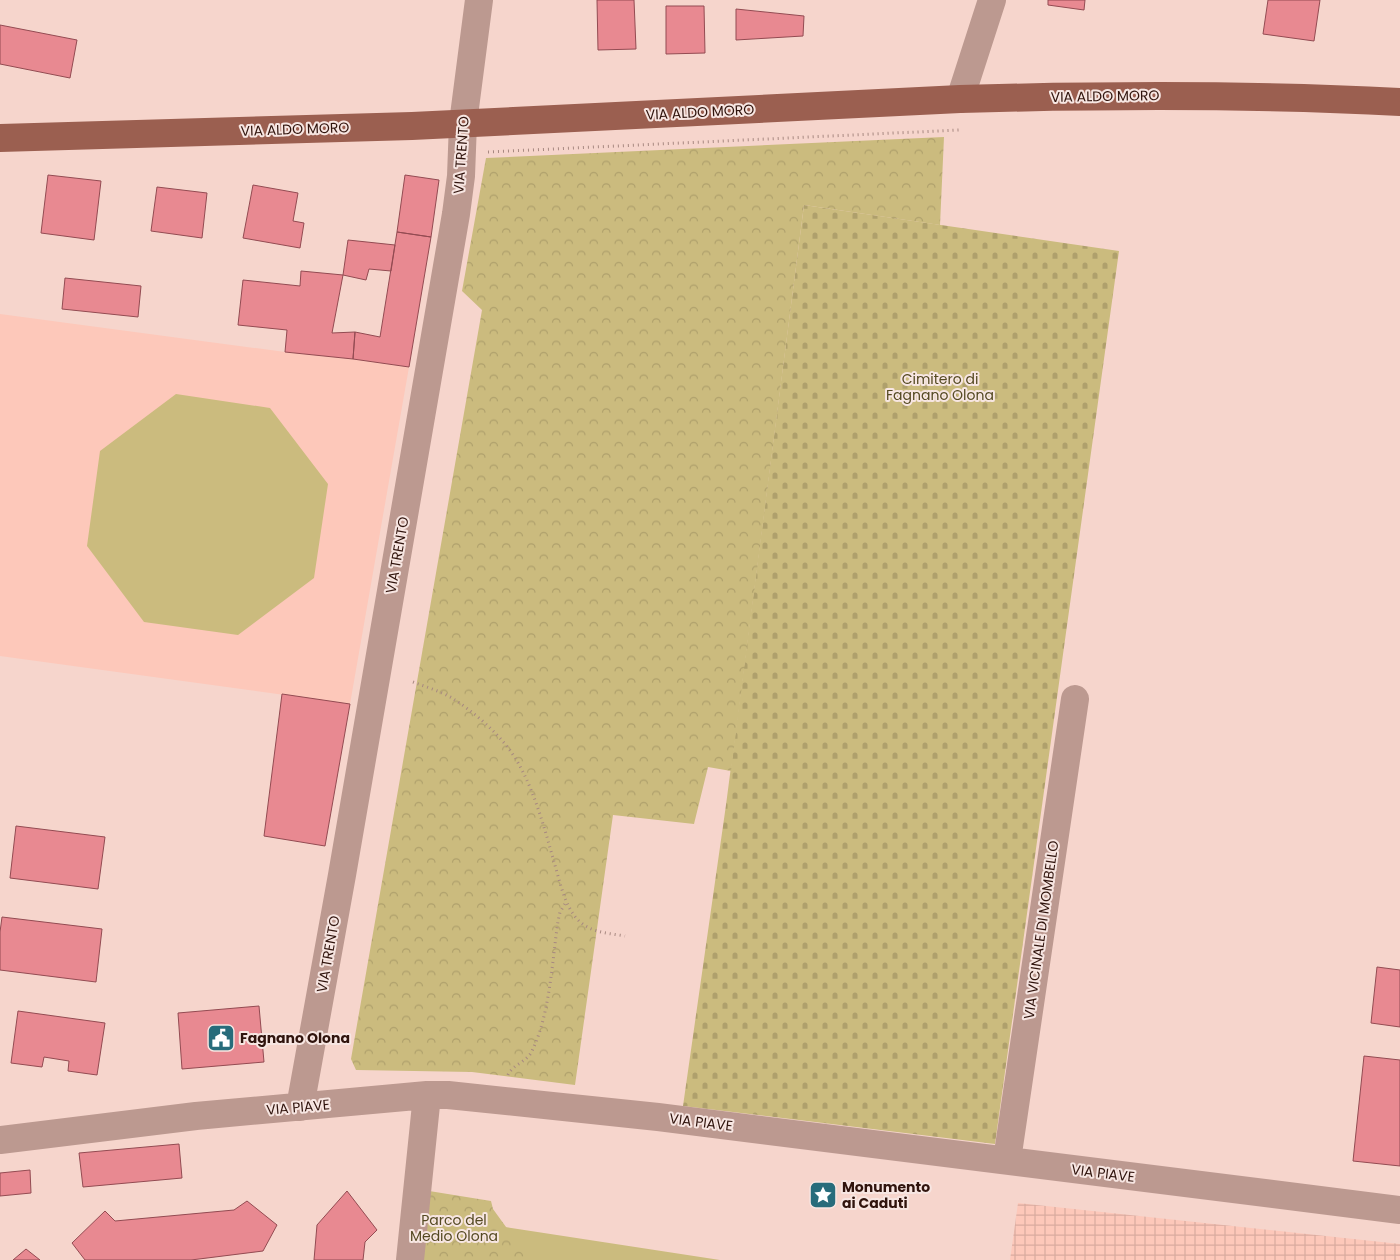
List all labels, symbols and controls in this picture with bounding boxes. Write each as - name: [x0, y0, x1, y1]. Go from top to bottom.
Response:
- street label: VIA ALDO MORO: [1050, 85, 1160, 107]
- street label: VIA ALDO MORO: [645, 99, 755, 125]
- street label: VIA TRENTO: [448, 116, 474, 194]
- street label: VIA ALDO MORO: [240, 117, 350, 141]
- park label: Cimitero di Fagnano Olona: [886, 369, 994, 405]
- street label: VIA TRENTO: [380, 515, 414, 595]
- street label: VIA VICINALE DI MOMBELLO: [1019, 839, 1063, 1021]
- street label: VIA TRENTO: [311, 914, 345, 994]
- public building icon: Fagnano Olona: [206, 1023, 236, 1053]
- place label: Fagnano Olona: [240, 1028, 350, 1048]
- street label: VIA PIAVE: [265, 1094, 331, 1120]
- street label: VIA PIAVE: [668, 1108, 734, 1136]
- street label: VIA PIAVE: [1070, 1159, 1136, 1187]
- place label: Monumento ai Caduti: [842, 1177, 930, 1213]
- place icon: Monumento ai Caduti: [808, 1180, 838, 1210]
- park label: Parco del Medio Olona: [410, 1210, 498, 1246]

